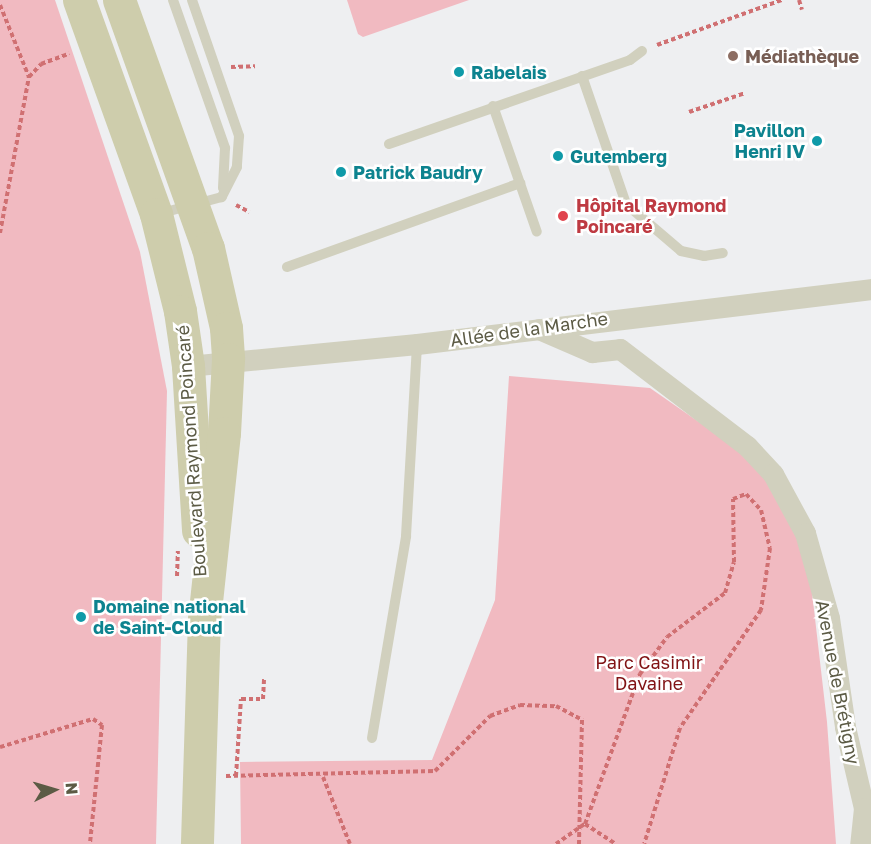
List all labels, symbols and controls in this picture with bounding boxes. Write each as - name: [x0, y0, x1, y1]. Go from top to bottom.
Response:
- place label: Médiathèque: [745, 45, 859, 67]
- marker: Médiathèque: [726, 49, 740, 63]
- place label: Rabelais: [471, 61, 547, 83]
- marker: Rabelais: [452, 65, 466, 79]
- place label: Pavillon Henri IV: [734, 120, 805, 162]
- marker: Pavillon Henri IV: [810, 134, 824, 148]
- place label: Gutemberg: [570, 145, 667, 167]
- marker: Gutemberg: [551, 149, 565, 163]
- place label: Patrick Baudry: [353, 161, 483, 183]
- marker: Patrick Baudry: [334, 165, 348, 179]
- place label: Hôpital Raymond Poincaré: [576, 195, 726, 238]
- marker: Hôpital Raymond Poincaré: [554, 207, 572, 225]
- street label: Allée de la Marche: [449, 307, 609, 351]
- street label: Boulevard Raymond Poincaré: [171, 324, 211, 578]
- place label: Domaine national de Saint-Cloud: [93, 596, 245, 638]
- street label: Avenue de Brétigny: [811, 598, 865, 766]
- marker: Domaine national de Saint-Cloud: [74, 610, 88, 624]
- park label: Parc Casimir Davaine: [595, 652, 703, 694]
- north arrow: [24, 760, 84, 820]
- text: N: [61, 781, 82, 795]

